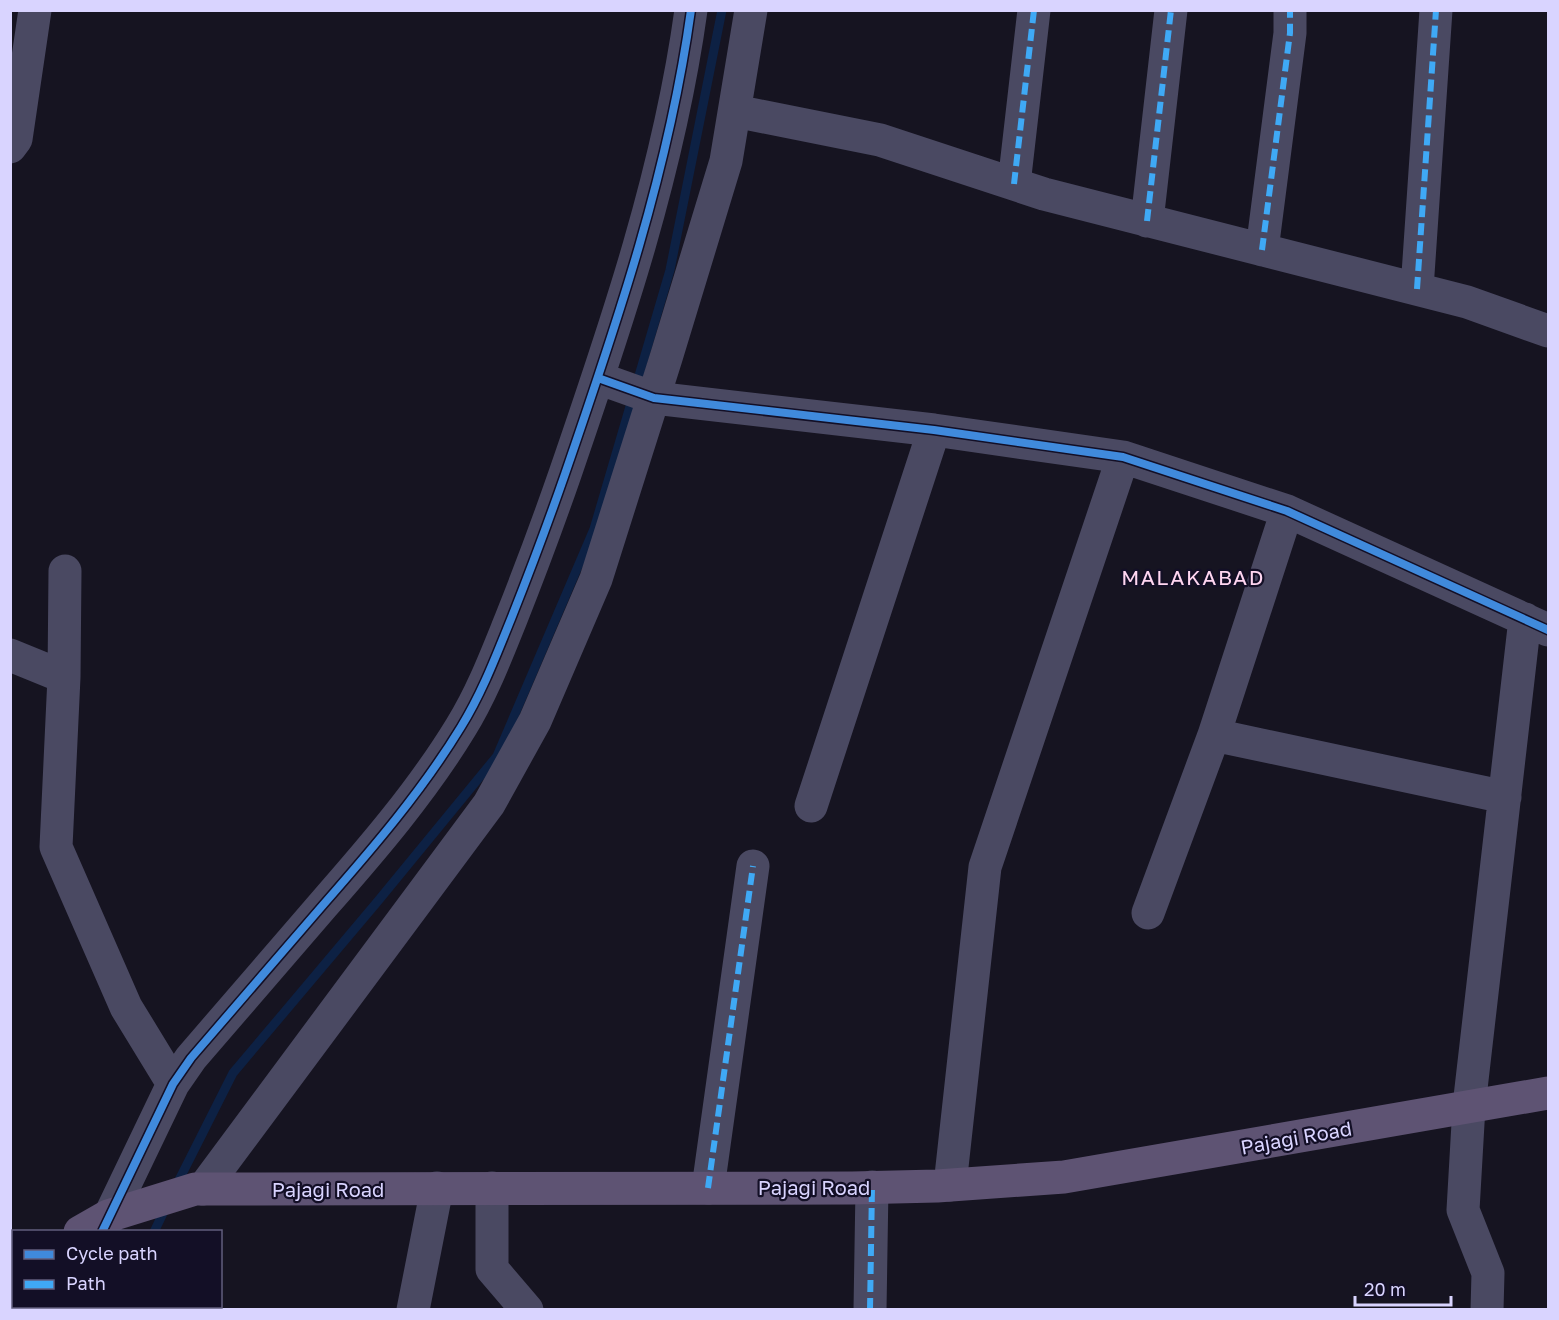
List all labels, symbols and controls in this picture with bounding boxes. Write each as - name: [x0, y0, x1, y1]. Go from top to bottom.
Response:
- district label: MALAKABAD: [1121, 564, 1265, 590]
- street label: Pajagi Road: [1239, 1115, 1353, 1159]
- street label: Pajagi Road: [758, 1175, 870, 1199]
- street label: Pajagi Road: [272, 1177, 384, 1201]
- legend: [12, 1230, 222, 1308]
- text: Cycle path: [66, 1242, 158, 1264]
- scale bar: [1355, 1269, 1451, 1307]
- text: Path: [66, 1272, 106, 1294]
- text: 20 m: [1364, 1278, 1406, 1300]

